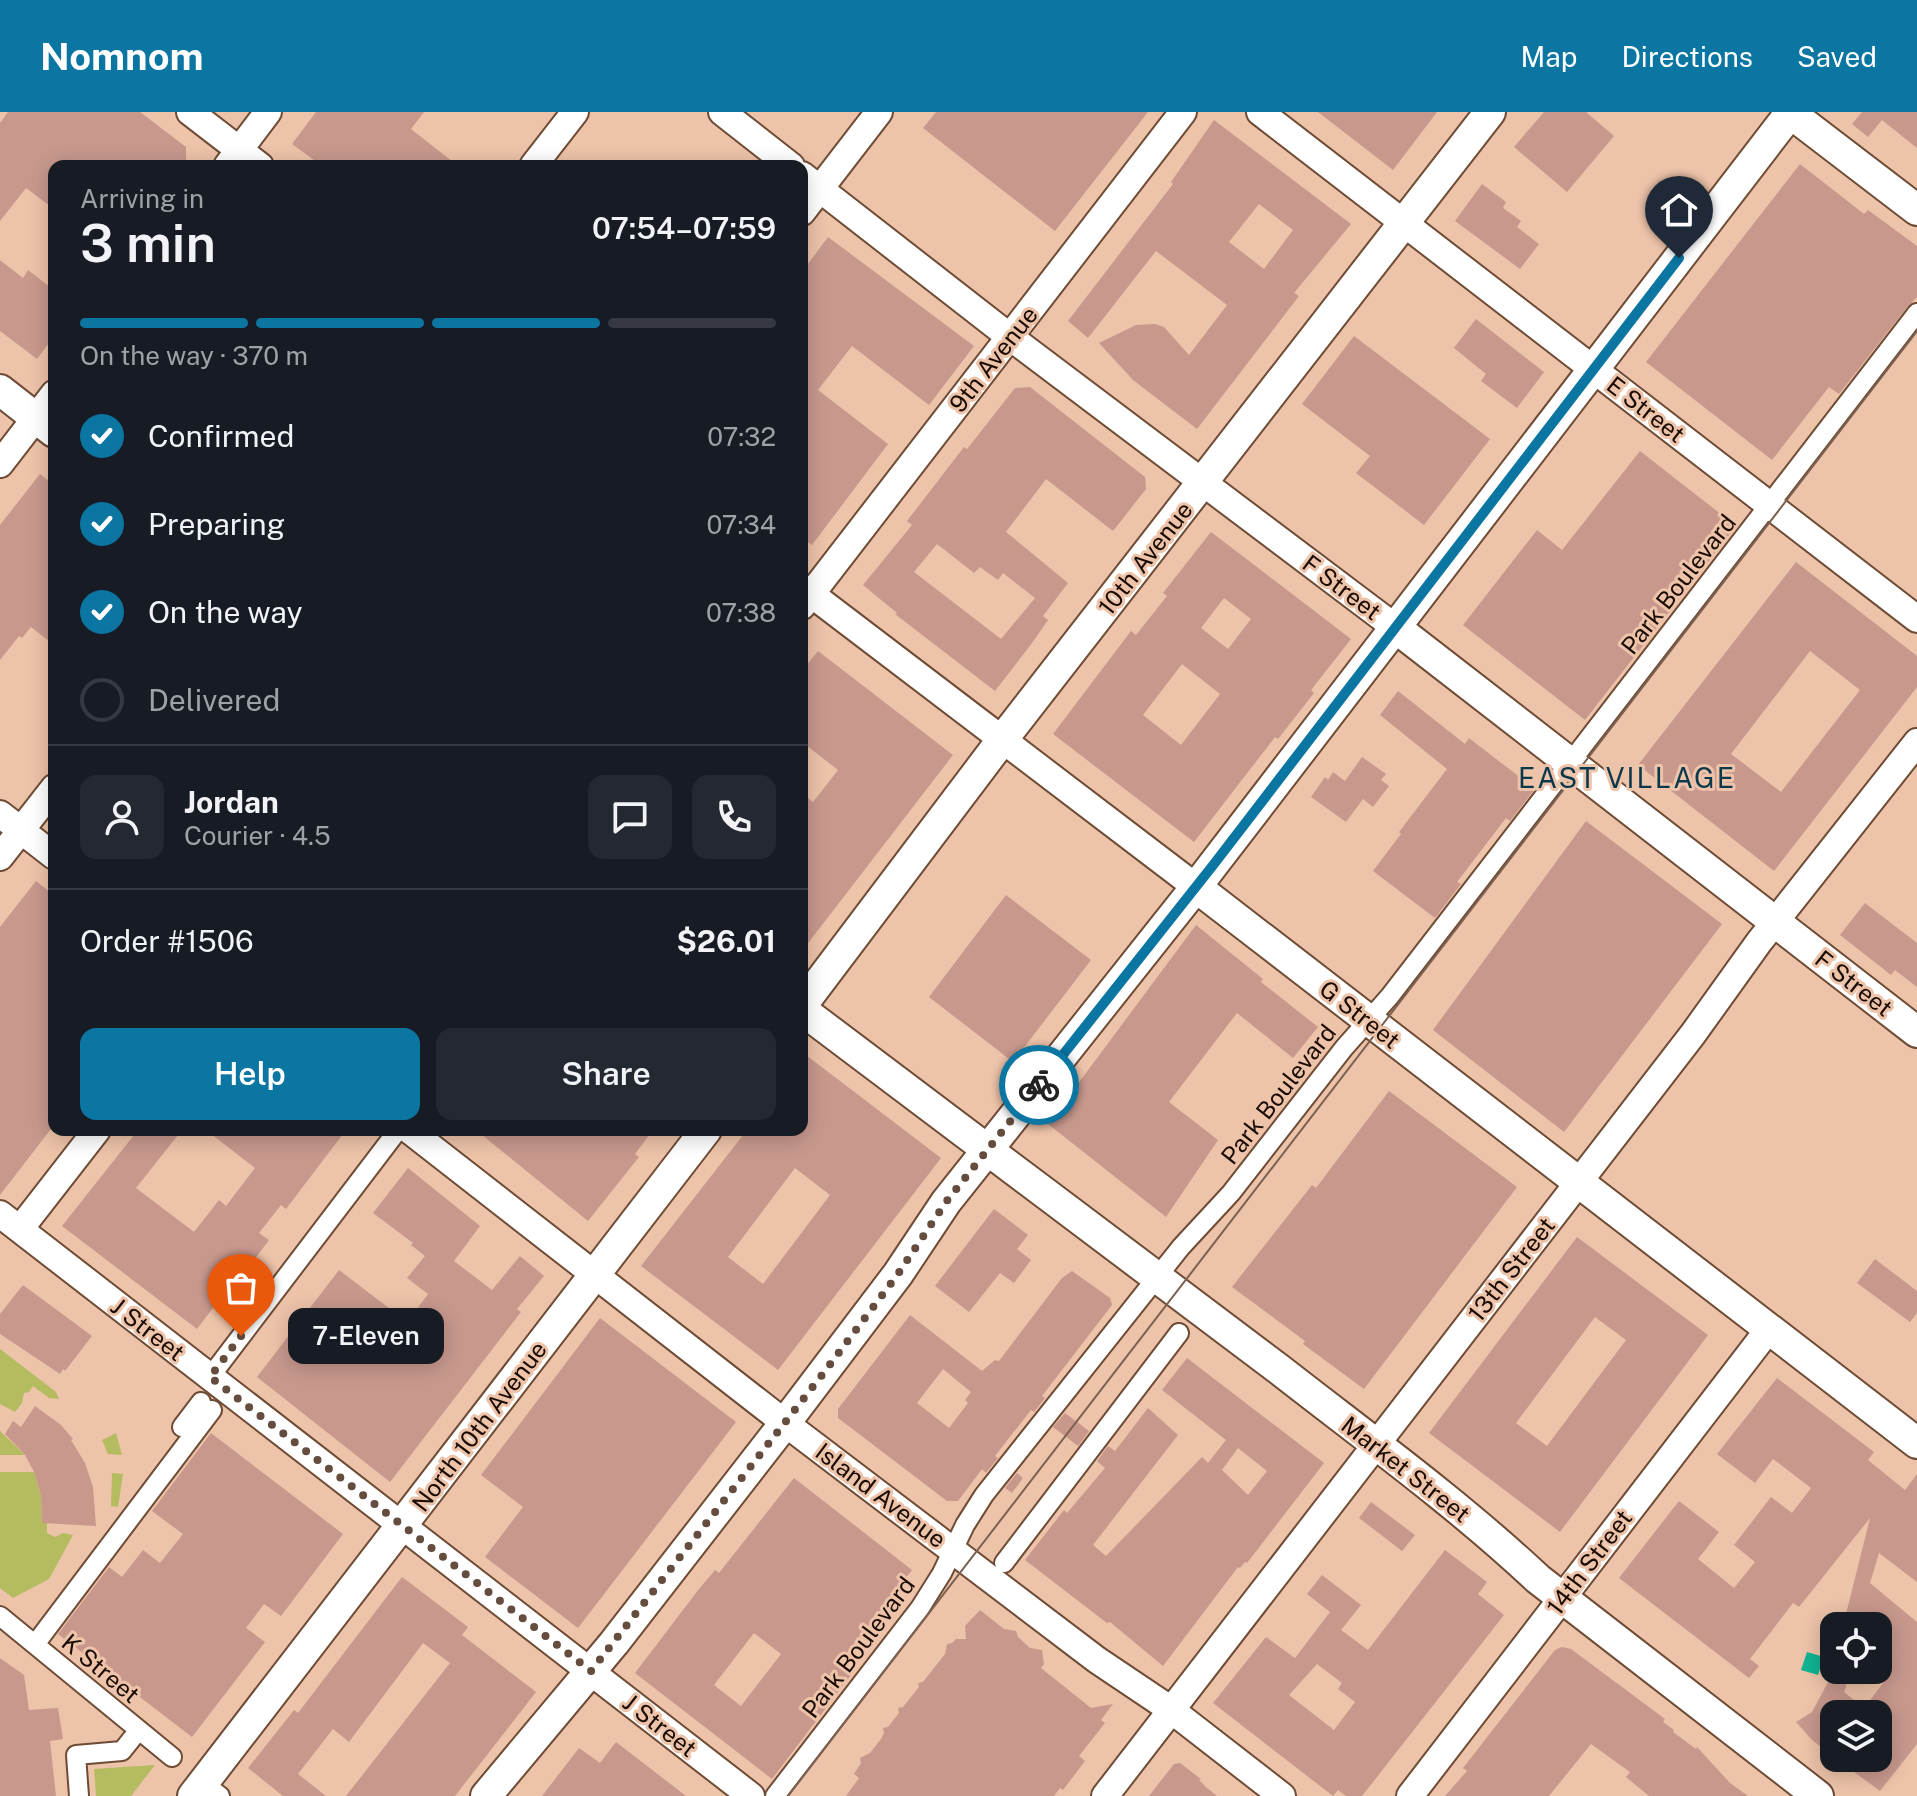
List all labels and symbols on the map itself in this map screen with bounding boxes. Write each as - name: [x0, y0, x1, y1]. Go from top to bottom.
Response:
- pin: [1645, 176, 1713, 258]
- street label: 9th Avenue: [943, 301, 1043, 417]
- street label: E Street: [1602, 370, 1690, 448]
- street label: 10th Avenue: [1092, 496, 1198, 620]
- street label: Park Boulevard: [1615, 509, 1741, 659]
- street label: F Street: [1298, 549, 1386, 625]
- district label: EAST VILLAGE: [1518, 761, 1736, 794]
- street label: F Street: [1810, 944, 1898, 1022]
- street label: G Street: [1315, 974, 1405, 1054]
- street label: Park Boulevard: [1215, 1019, 1341, 1169]
- courier: [999, 1045, 1079, 1125]
- street label: 13th Street: [1462, 1212, 1560, 1326]
- pin: [207, 1254, 275, 1336]
- street label: J Street: [106, 1292, 190, 1366]
- callout: 7-Eleven: [289, 1308, 445, 1364]
- street label: North 10th Avenue: [406, 1336, 552, 1516]
- street label: Market Street: [1336, 1410, 1476, 1528]
- street label: Island Avenue: [810, 1437, 952, 1553]
- street label: 14th Street: [1541, 1504, 1637, 1620]
- street label: Park Boulevard: [796, 1571, 920, 1723]
- street label: K Street: [57, 1628, 145, 1708]
- street label: J Street: [618, 1688, 702, 1762]

